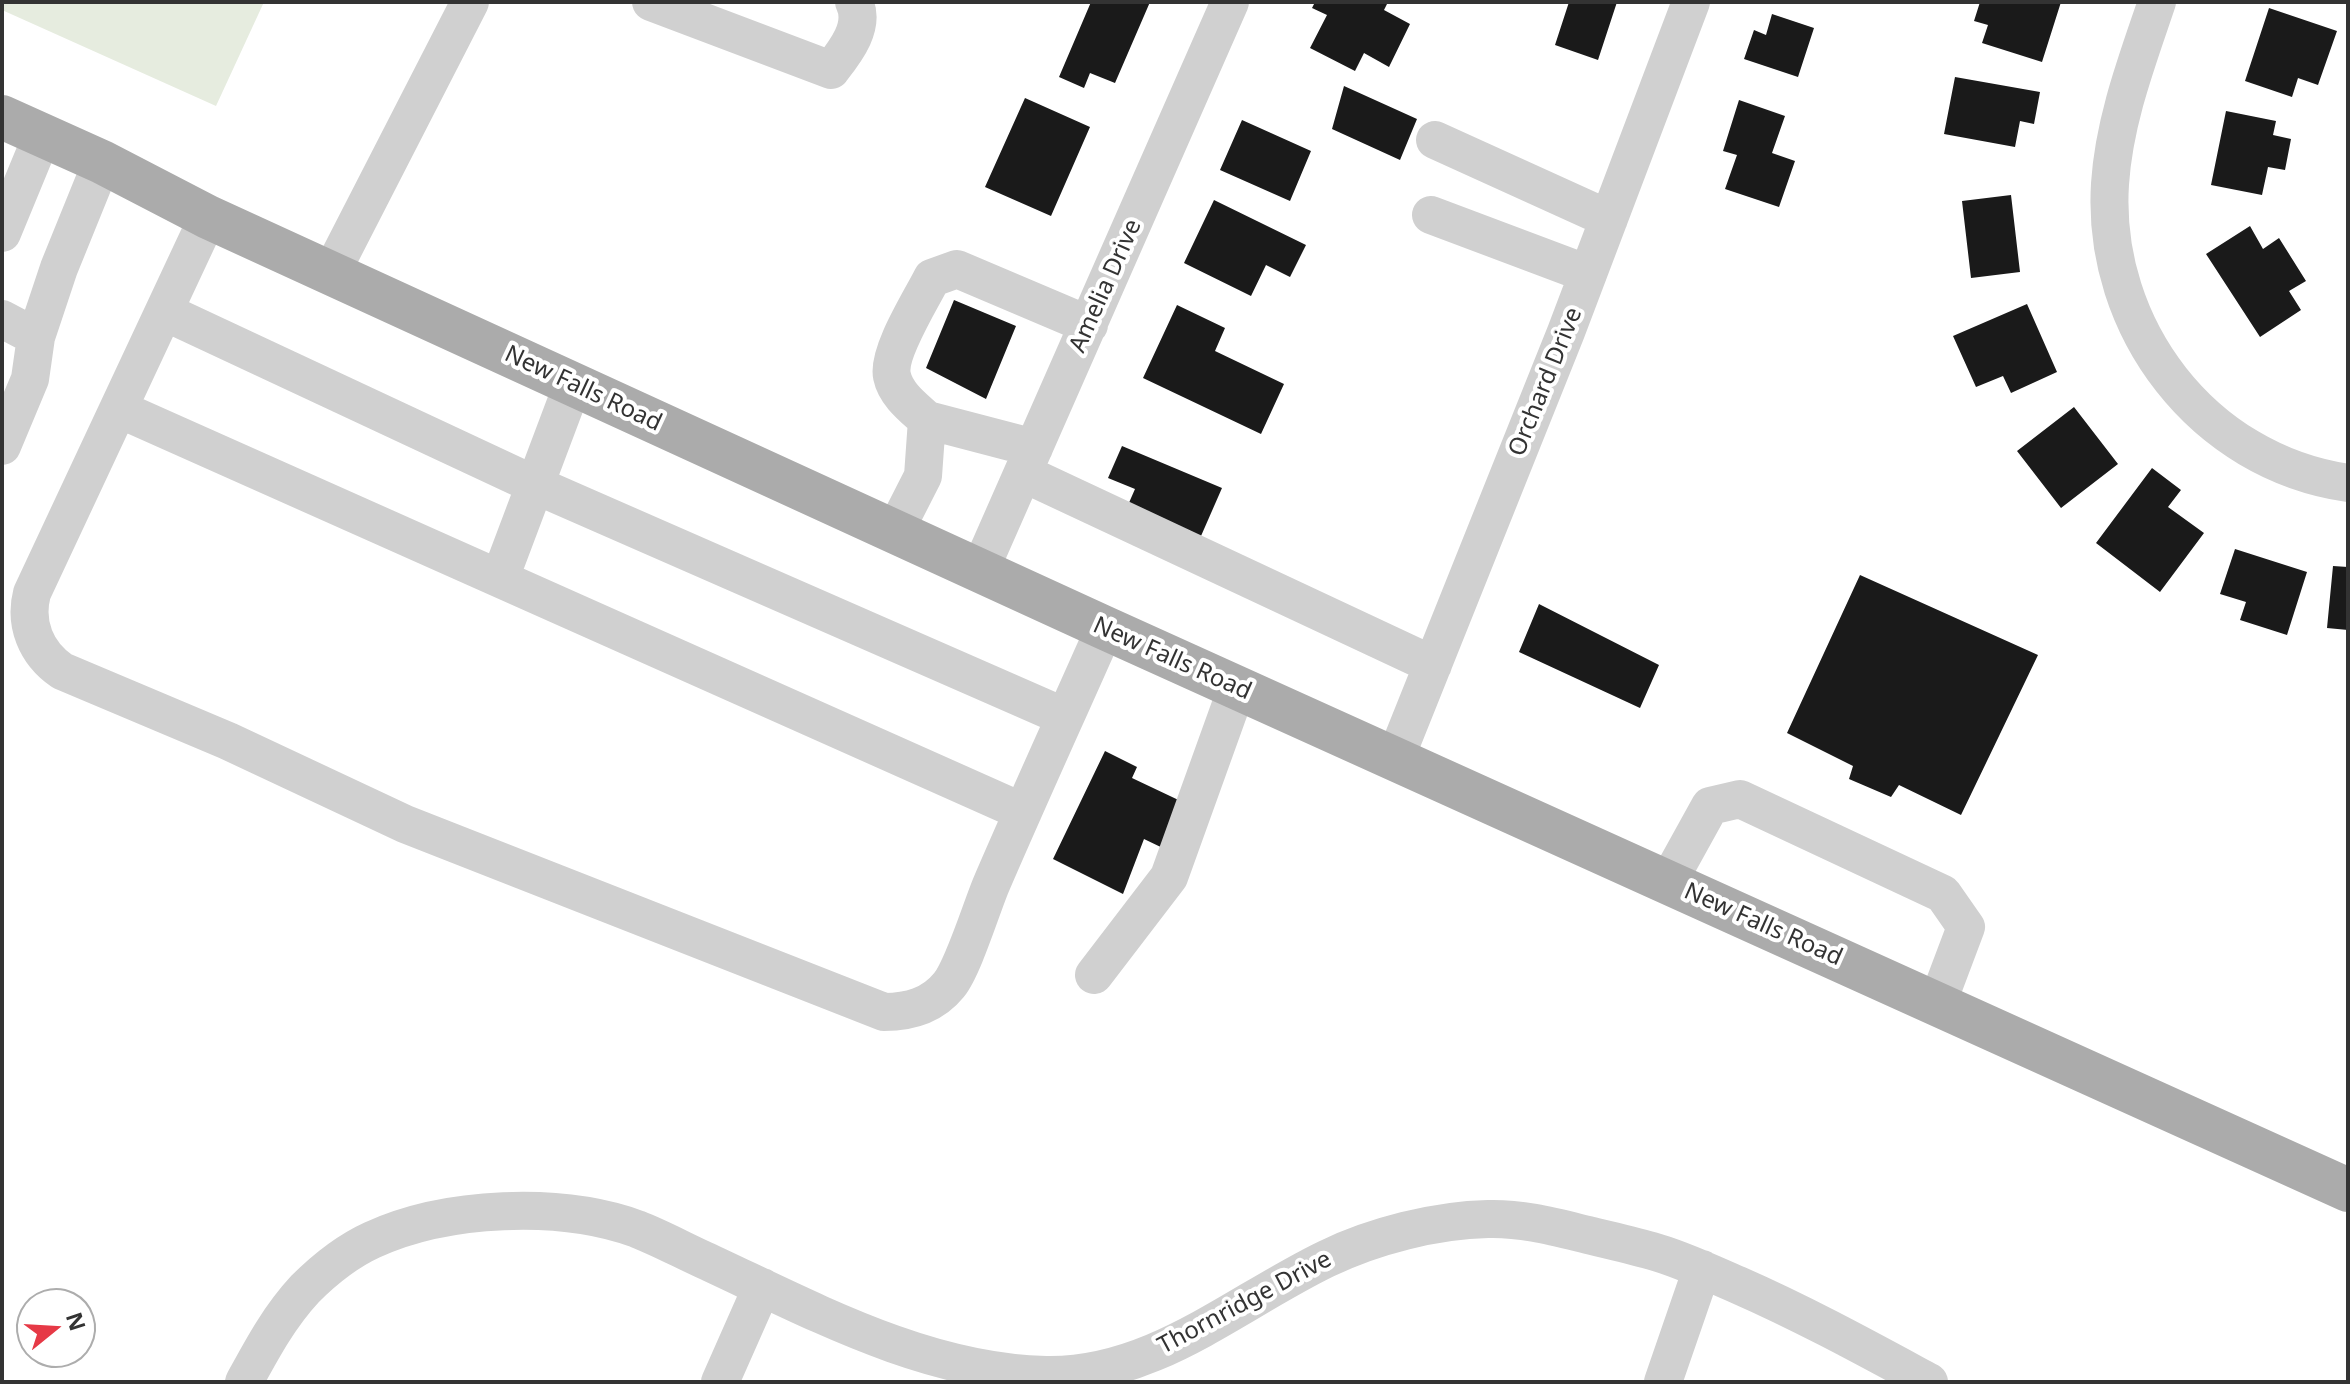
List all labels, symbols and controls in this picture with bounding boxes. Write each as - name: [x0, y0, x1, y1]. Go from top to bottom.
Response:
- street label: Amelia Drive: [1064, 215, 1148, 357]
- street label: Orchard Drive: [1503, 303, 1589, 461]
- street label: New Falls Road: [500, 340, 666, 438]
- street label: New Falls Road: [1088, 611, 1256, 707]
- street label: New Falls Road: [1679, 877, 1847, 973]
- street label: Thornridge Drive: [1153, 1245, 1337, 1361]
- north arrow: [16, 1288, 96, 1368]
- text: N: [60, 1308, 94, 1334]

